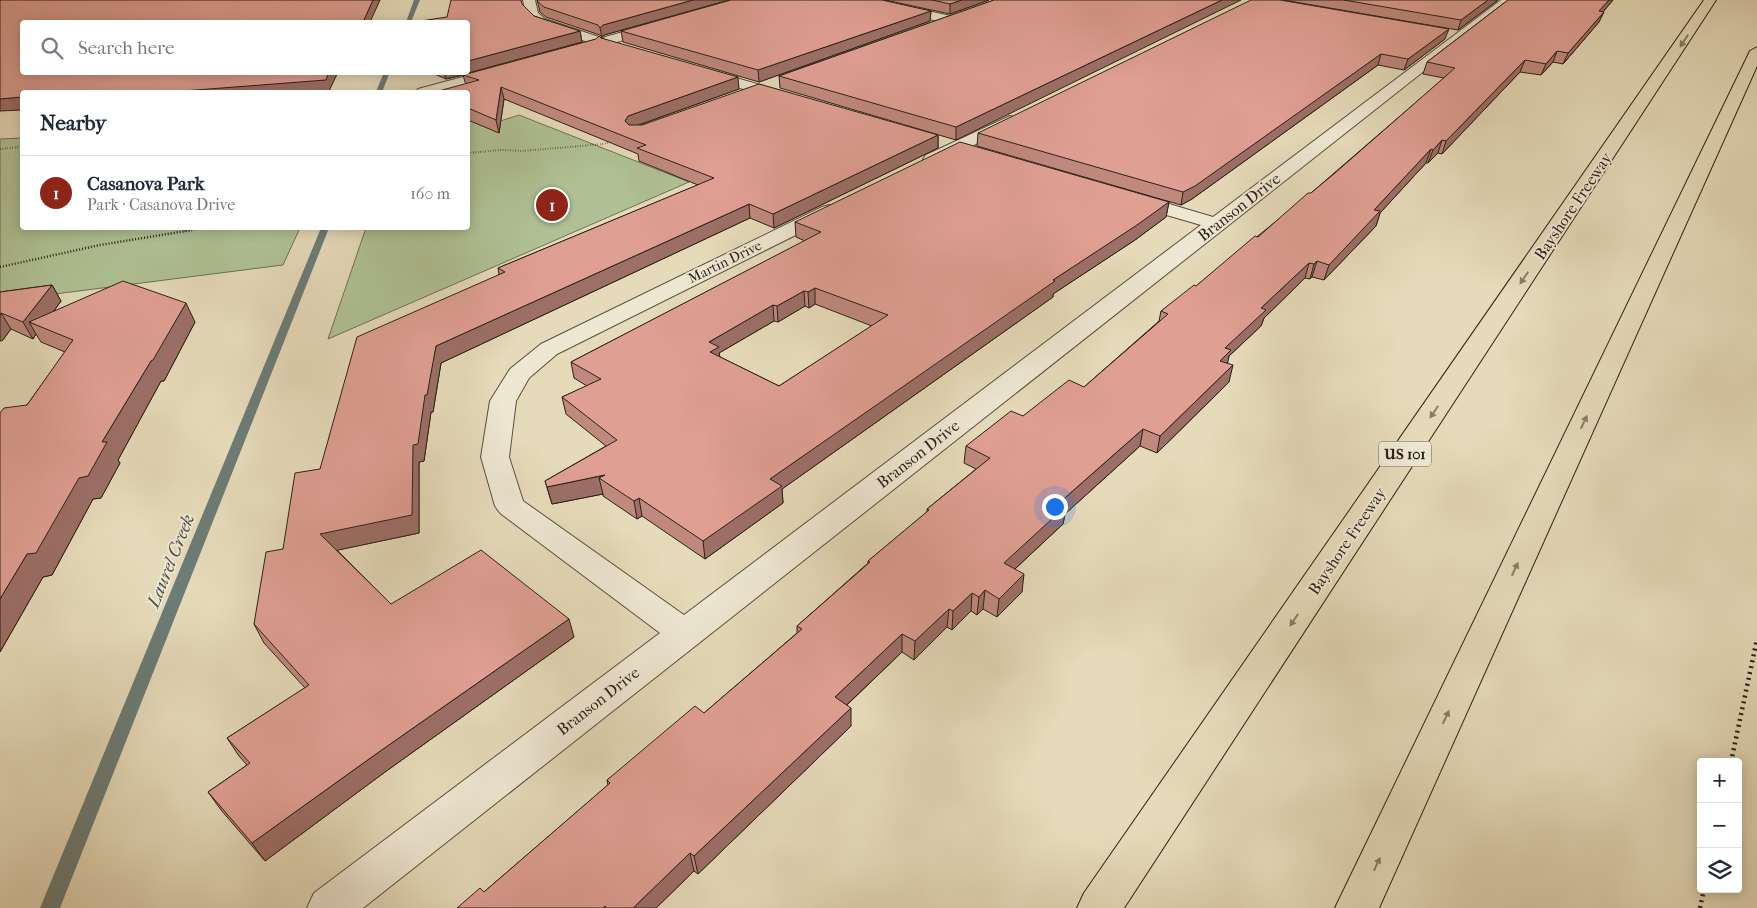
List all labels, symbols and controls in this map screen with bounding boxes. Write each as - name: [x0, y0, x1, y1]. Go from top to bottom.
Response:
- search box: [20, 20, 470, 75]
- icon: search: [38, 34, 66, 62]
- one-way arrow: [1679, 34, 1689, 48]
- text: Search here: [78, 37, 174, 59]
- text: Nearby: [40, 111, 106, 135]
- street label: Bayshore Freeway: [1530, 148, 1616, 263]
- street label: Branson Drive: [1194, 169, 1284, 245]
- text: Casanova Park: [87, 173, 205, 195]
- text: 1: [53, 184, 59, 203]
- text: 160 m: [410, 184, 450, 203]
- pin: 1: [536, 186, 568, 224]
- text: Park · Casanova Drive: [87, 195, 235, 214]
- street label: Martin Drive: [685, 237, 765, 287]
- one-way arrow: [1520, 271, 1529, 284]
- one-way arrow: [1429, 406, 1438, 419]
- one-way arrow: [1580, 415, 1588, 429]
- street label: Branson Drive: [873, 416, 963, 492]
- road number: US 101: [1379, 442, 1431, 466]
- street label: Bayshore Freeway: [1304, 483, 1390, 598]
- your location: [1042, 494, 1068, 520]
- water label: Laurel Creek: [142, 511, 199, 612]
- one-way arrow: [1511, 562, 1519, 576]
- one-way arrow: [1289, 613, 1299, 626]
- street label: Branson Drive: [553, 663, 643, 739]
- one-way arrow: [1443, 710, 1451, 724]
- map controls: [1697, 758, 1742, 893]
- button: +: [1697, 758, 1742, 803]
- button: −: [1697, 803, 1742, 848]
- button: layers: [1697, 848, 1742, 893]
- one-way arrow: [1374, 857, 1382, 871]

